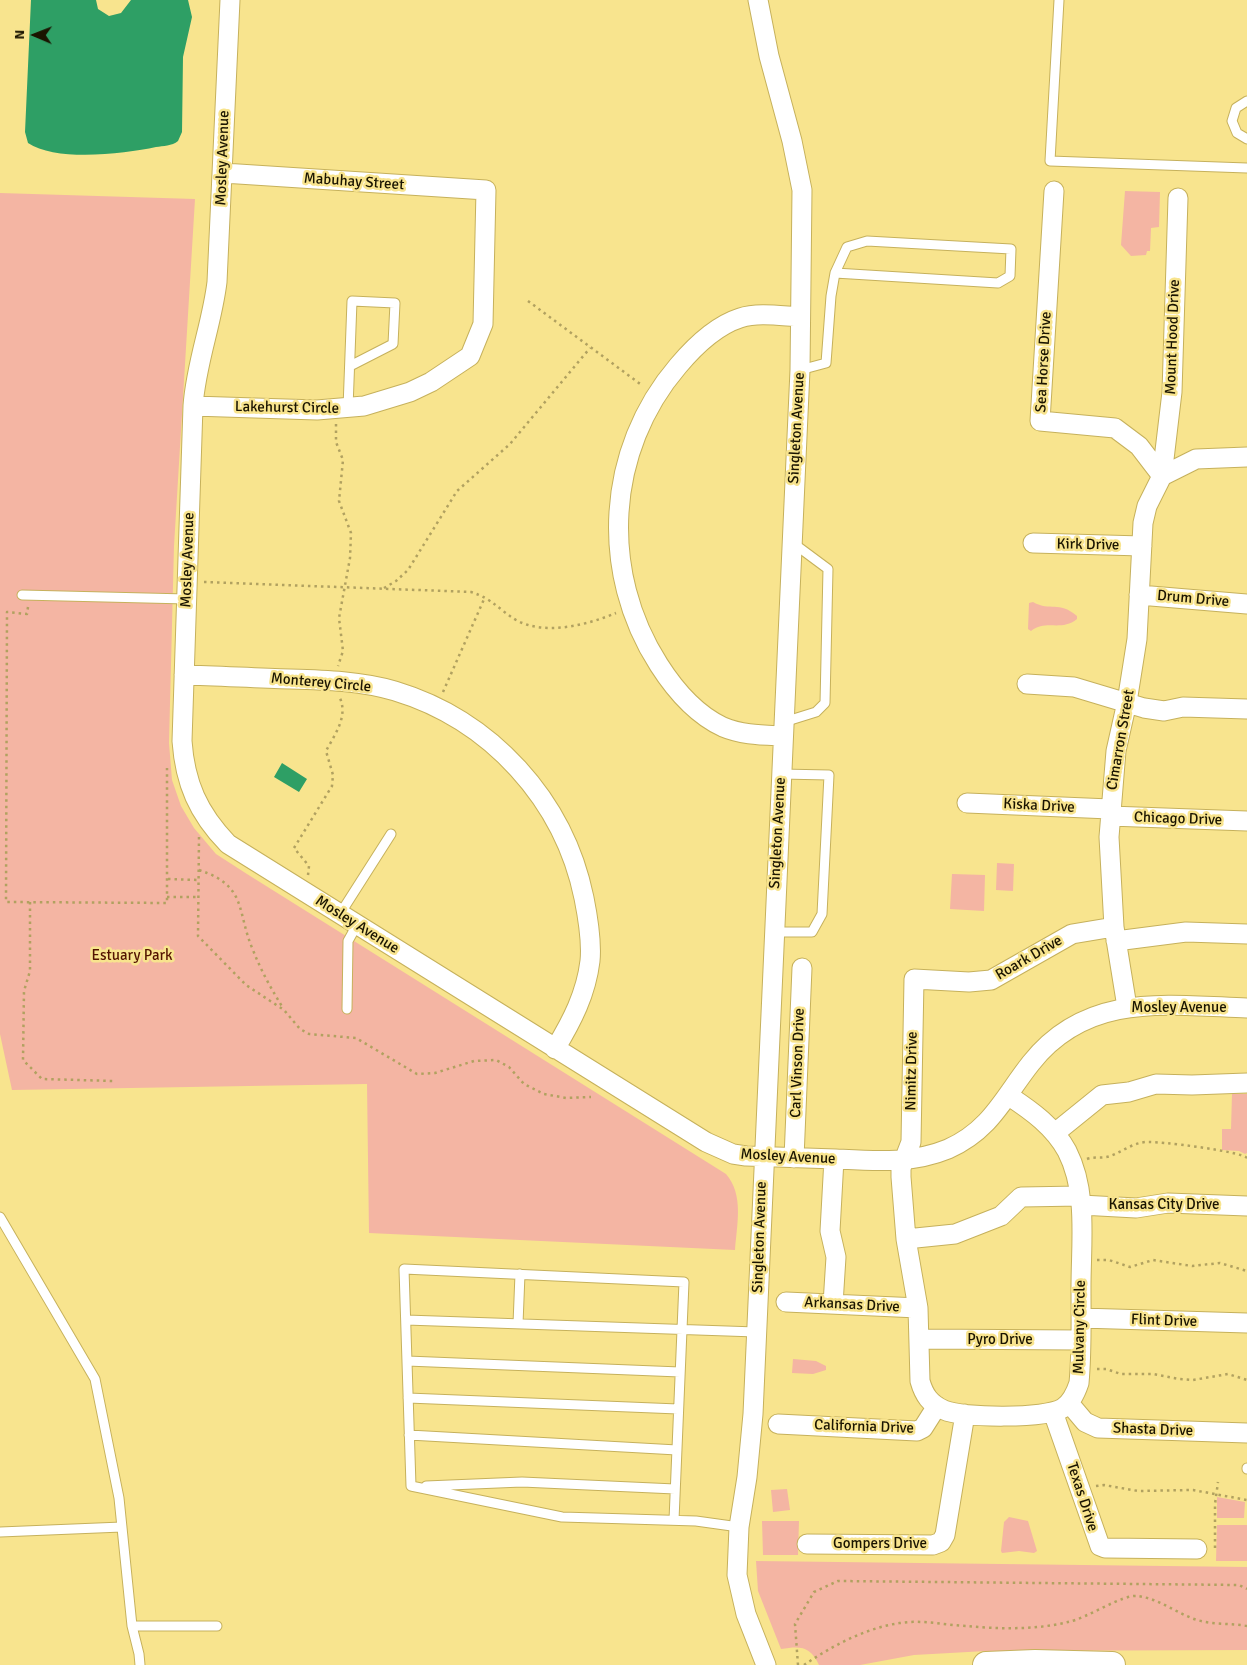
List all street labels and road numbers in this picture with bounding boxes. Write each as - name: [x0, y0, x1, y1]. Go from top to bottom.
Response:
- street label: Mosley Avenue: [212, 110, 234, 206]
- street label: Mabuhay Street: [303, 170, 405, 194]
- street label: Mount Hood Drive: [1162, 279, 1184, 395]
- street label: Sea Horse Drive: [1032, 311, 1056, 413]
- street label: Singleton Avenue: [785, 372, 809, 484]
- street label: Lakehurst Circle: [235, 398, 339, 418]
- street label: Mosley Avenue: [177, 512, 199, 608]
- street label: Kirk Drive: [1056, 535, 1120, 555]
- street label: Drum Drive: [1156, 587, 1230, 611]
- street label: Monterey Circle: [270, 670, 372, 696]
- street label: Cimarron Street: [1103, 688, 1139, 792]
- street label: Singleton Avenue: [766, 777, 790, 889]
- street label: Kiska Drive: [1003, 795, 1075, 817]
- street label: Chicago Drive: [1133, 808, 1223, 830]
- street label: Mosley Avenue: [312, 892, 402, 958]
- street label: Roark Drive: [992, 932, 1066, 984]
- street label: Mosley Avenue: [1131, 999, 1227, 1017]
- street label: Carl Vinson Drive: [787, 1008, 809, 1118]
- street label: Nimitz Drive: [902, 1031, 922, 1111]
- street label: Mosley Avenue: [740, 1146, 836, 1168]
- street label: Singleton Avenue: [749, 1181, 771, 1293]
- street label: Kansas City Drive: [1109, 1196, 1219, 1214]
- street label: Mulvany Circle: [1070, 1280, 1090, 1374]
- street label: Arkansas Drive: [804, 1294, 900, 1316]
- street label: Flint Drive: [1130, 1311, 1198, 1331]
- street label: Pyro Drive: [967, 1331, 1033, 1349]
- street label: California Drive: [814, 1416, 914, 1438]
- street label: Shasta Drive: [1113, 1420, 1193, 1440]
- street label: Texas Drive: [1062, 1460, 1102, 1534]
- street label: Gompers Drive: [833, 1535, 927, 1553]

